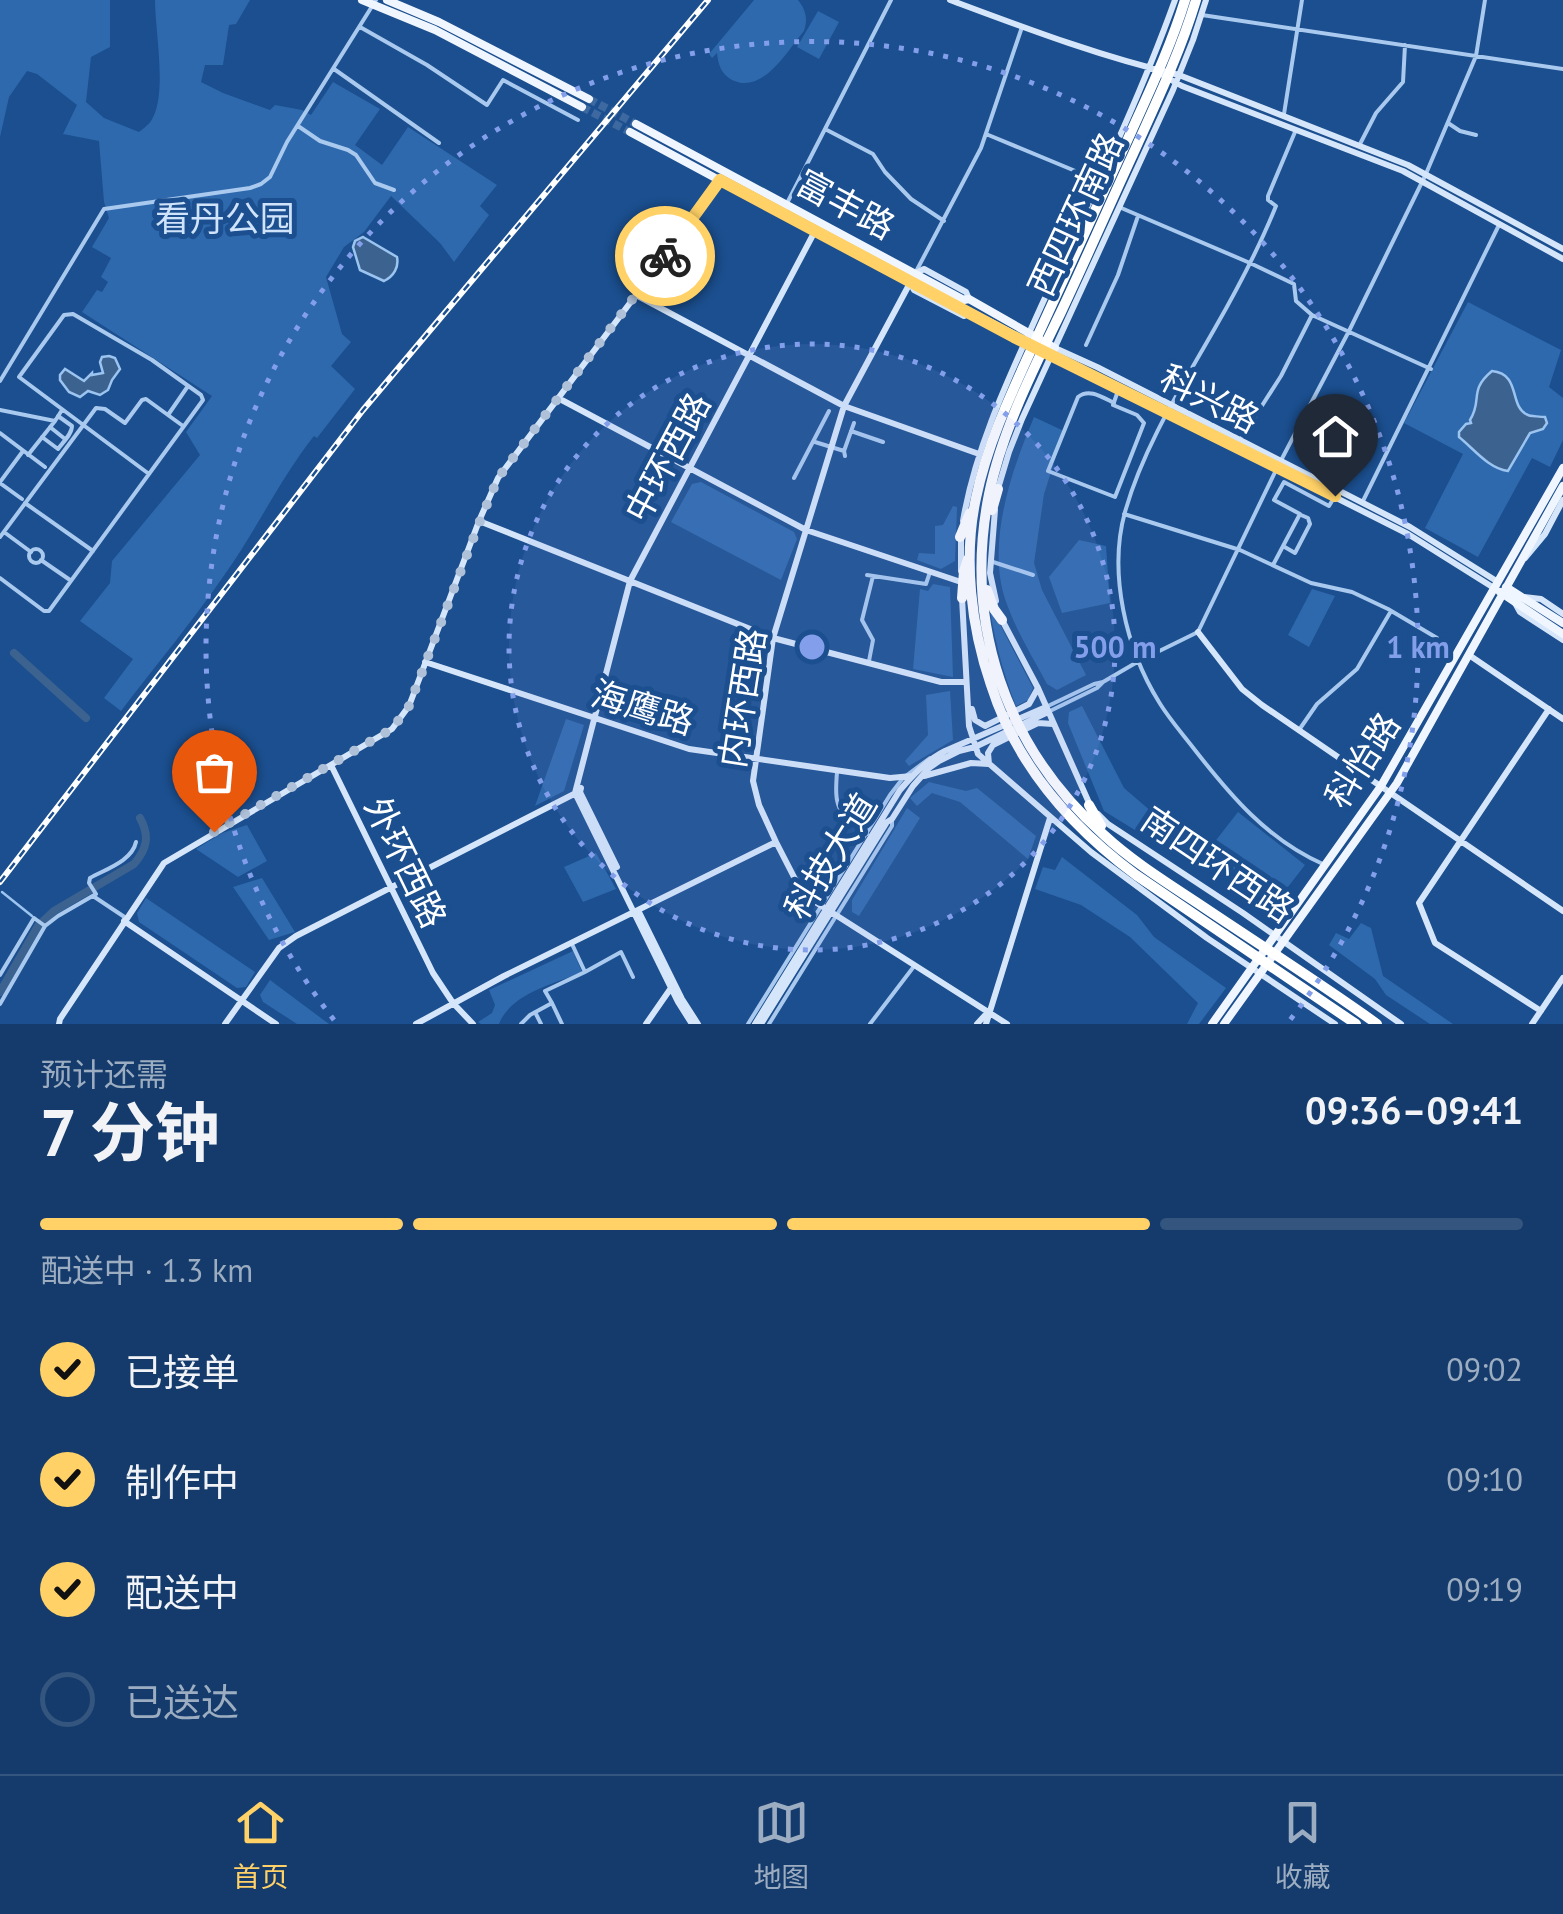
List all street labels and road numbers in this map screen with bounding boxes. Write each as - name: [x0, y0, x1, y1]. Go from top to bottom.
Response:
- street label: 西四环南路: [1017, 125, 1133, 303]
- street label: 富丰路: [789, 159, 903, 249]
- street label: 科兴路: [1153, 354, 1267, 442]
- street label: 中环西路: [614, 384, 720, 530]
- street label: 内环西路: [708, 625, 776, 771]
- street label: 海鹰路: [586, 670, 700, 744]
- street label: 科怡路: [1314, 703, 1410, 817]
- street label: 科技大道: [773, 784, 887, 928]
- street label: 外环西路: [355, 789, 457, 935]
- street label: 南四环西路: [1133, 796, 1303, 932]

